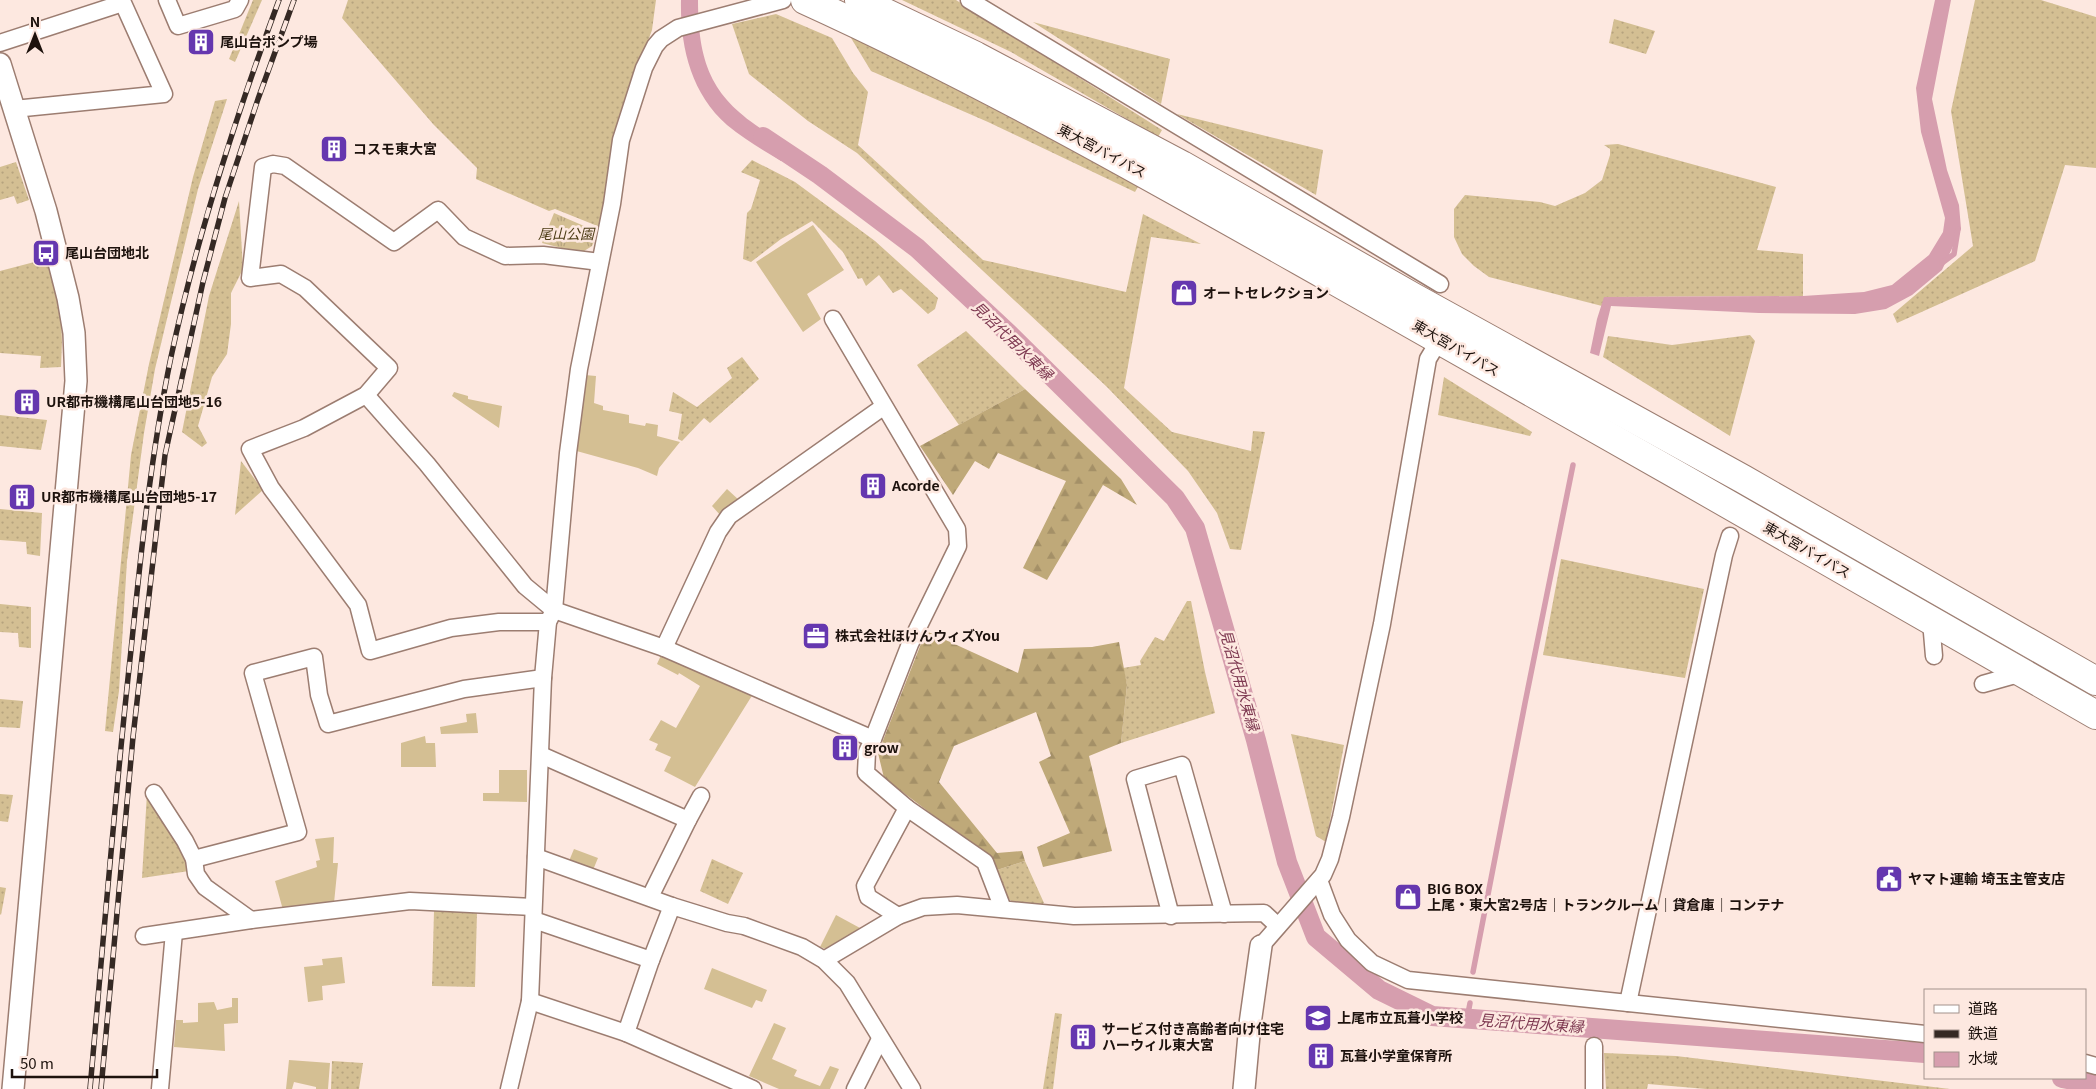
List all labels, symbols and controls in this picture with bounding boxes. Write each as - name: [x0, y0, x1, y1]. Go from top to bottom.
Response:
- north arrow: [10, 10, 60, 60]
- text: N: [30, 11, 40, 31]
- building icon: 尾山台ポンプ場: [186, 27, 216, 57]
- place label: 尾山台ポンプ場: [220, 31, 318, 51]
- street label: 東大宮バイパス: [1055, 118, 1150, 182]
- building icon: コスモ東大宮: [319, 134, 349, 164]
- place label: コスモ東大宮: [353, 138, 437, 158]
- park label: 尾山公園: [538, 223, 596, 243]
- bus stop icon: 尾山台団地北: [31, 238, 61, 268]
- place label: 尾山台団地北: [65, 242, 149, 262]
- shop icon: オートセレクション: [1169, 278, 1199, 308]
- place label: オートセレクション: [1203, 282, 1329, 302]
- water label: 見沼代用水東縁: [968, 296, 1060, 385]
- street label: 東大宮バイパス: [1409, 314, 1504, 380]
- building icon: UR都市機構尾山台団地5-16: [12, 387, 42, 417]
- place label: UR都市機構尾山台団地5-16: [46, 391, 222, 411]
- building icon: Acorde: [858, 471, 888, 501]
- place label: Acorde: [891, 475, 940, 495]
- building icon: UR都市機構尾山台団地5-17: [7, 482, 37, 512]
- place label: UR都市機構尾山台団地5-17: [41, 486, 217, 506]
- street label: 東大宮バイパス: [1760, 516, 1855, 582]
- office icon: 株式会社ほけんウィズYou: [801, 621, 831, 651]
- place label: 株式会社ほけんウィズYou: [835, 625, 1000, 645]
- water label: 見沼代用水東縁: [1216, 626, 1266, 735]
- building icon: grow: [830, 733, 860, 763]
- place label: grow: [864, 737, 899, 757]
- public building icon: ヤマト運輸 埼玉主管支店: [1874, 864, 1904, 894]
- place label: ヤマト運輸 埼玉主管支店: [1908, 868, 2065, 888]
- place label: BIG BOX 上尾・東大宮2号店｜トランクルーム｜貸倉庫｜コンテナ: [1427, 878, 1784, 914]
- shop icon: BIG BOX 上尾・東大宮2号店｜トランクルーム｜貸倉庫｜コンテナ: [1393, 882, 1423, 912]
- legend: [1924, 989, 2086, 1079]
- text: 道路: [1968, 997, 1998, 1018]
- school or university icon: 上尾市立瓦葺小学校: [1303, 1003, 1333, 1033]
- place label: 上尾市立瓦葺小学校: [1337, 1007, 1463, 1027]
- water label: 見沼代用水東縁: [1478, 1008, 1586, 1037]
- place label: サービス付き高齢者向け住宅 ハーウィル東大宮: [1102, 1018, 1284, 1054]
- building icon: サービス付き高齢者向け住宅 ハーウィル東大宮: [1068, 1022, 1098, 1052]
- text: 鉄道: [1968, 1022, 1998, 1043]
- building icon: 瓦葺小学童保育所: [1306, 1041, 1336, 1071]
- place label: 瓦葺小学童保育所: [1340, 1045, 1452, 1065]
- scale bar: [12, 1046, 158, 1078]
- text: 水域: [1968, 1047, 1998, 1068]
- text: 50 m: [20, 1052, 54, 1073]

